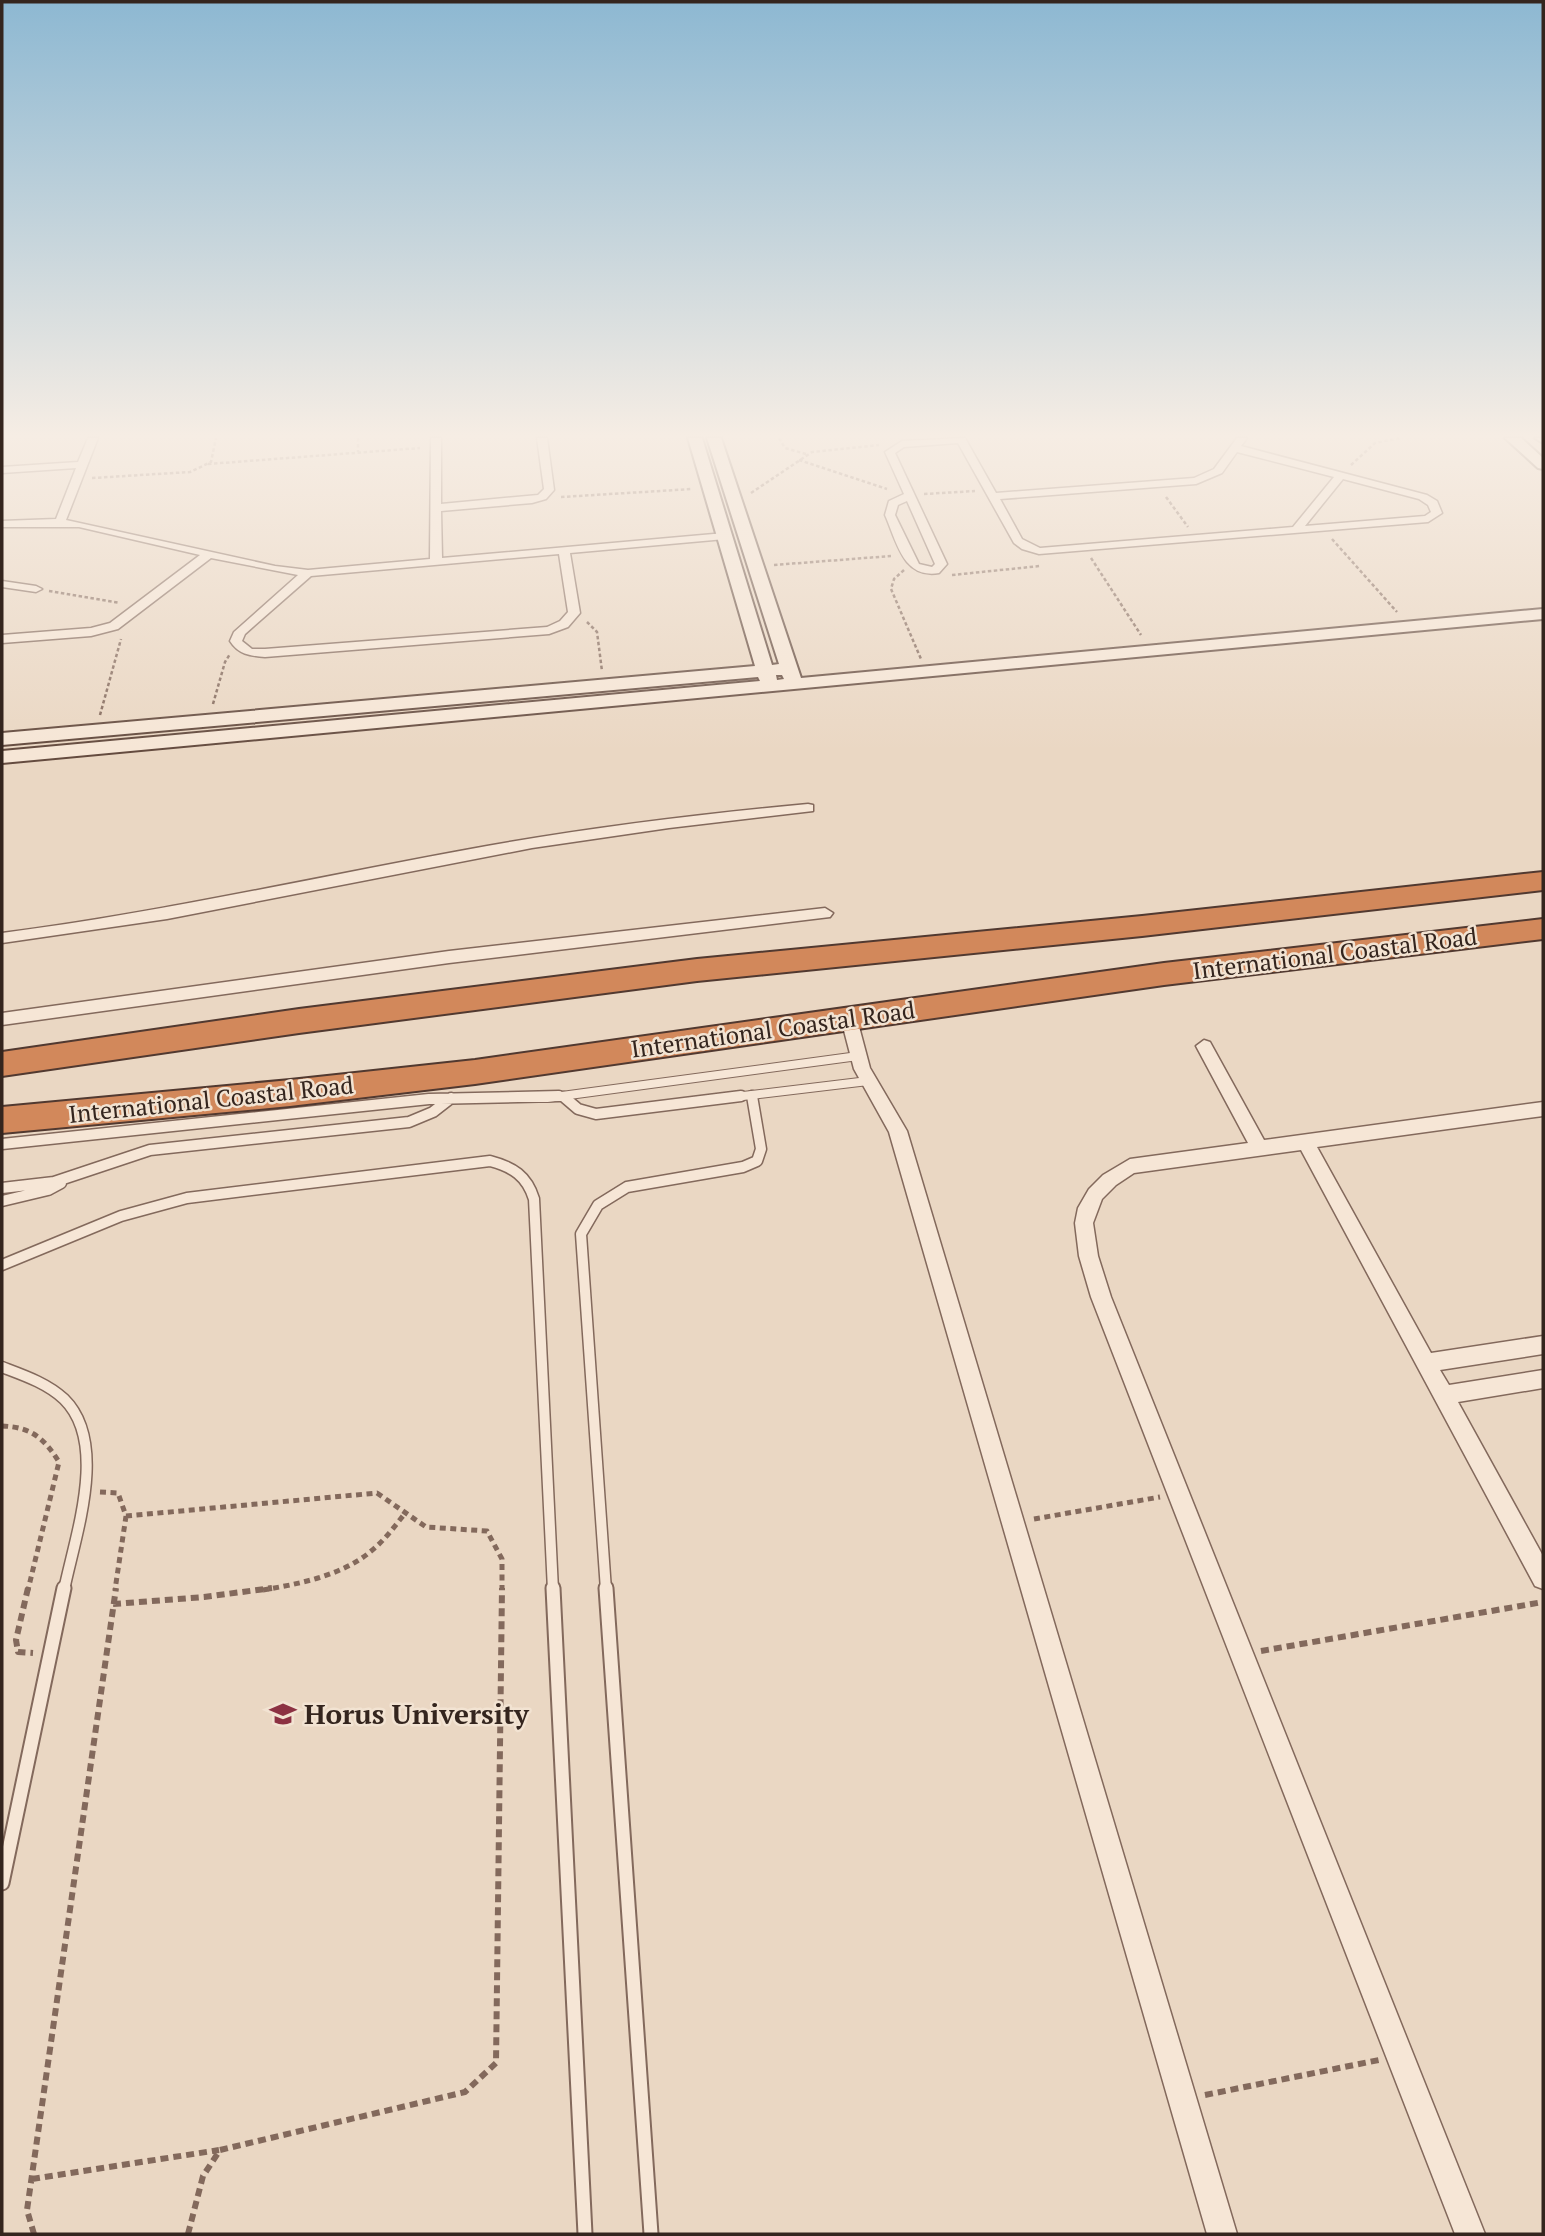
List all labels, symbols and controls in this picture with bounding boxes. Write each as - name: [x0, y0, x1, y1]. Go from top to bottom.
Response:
- street label: International Coastal Road: [1191, 920, 1479, 986]
- street label: International Coastal Road: [629, 993, 917, 1065]
- street label: International Coastal Road: [67, 1068, 355, 1130]
- place label: Horus University: [304, 1695, 530, 1732]
- school or university icon: Horus University: [268, 1699, 298, 1729]

